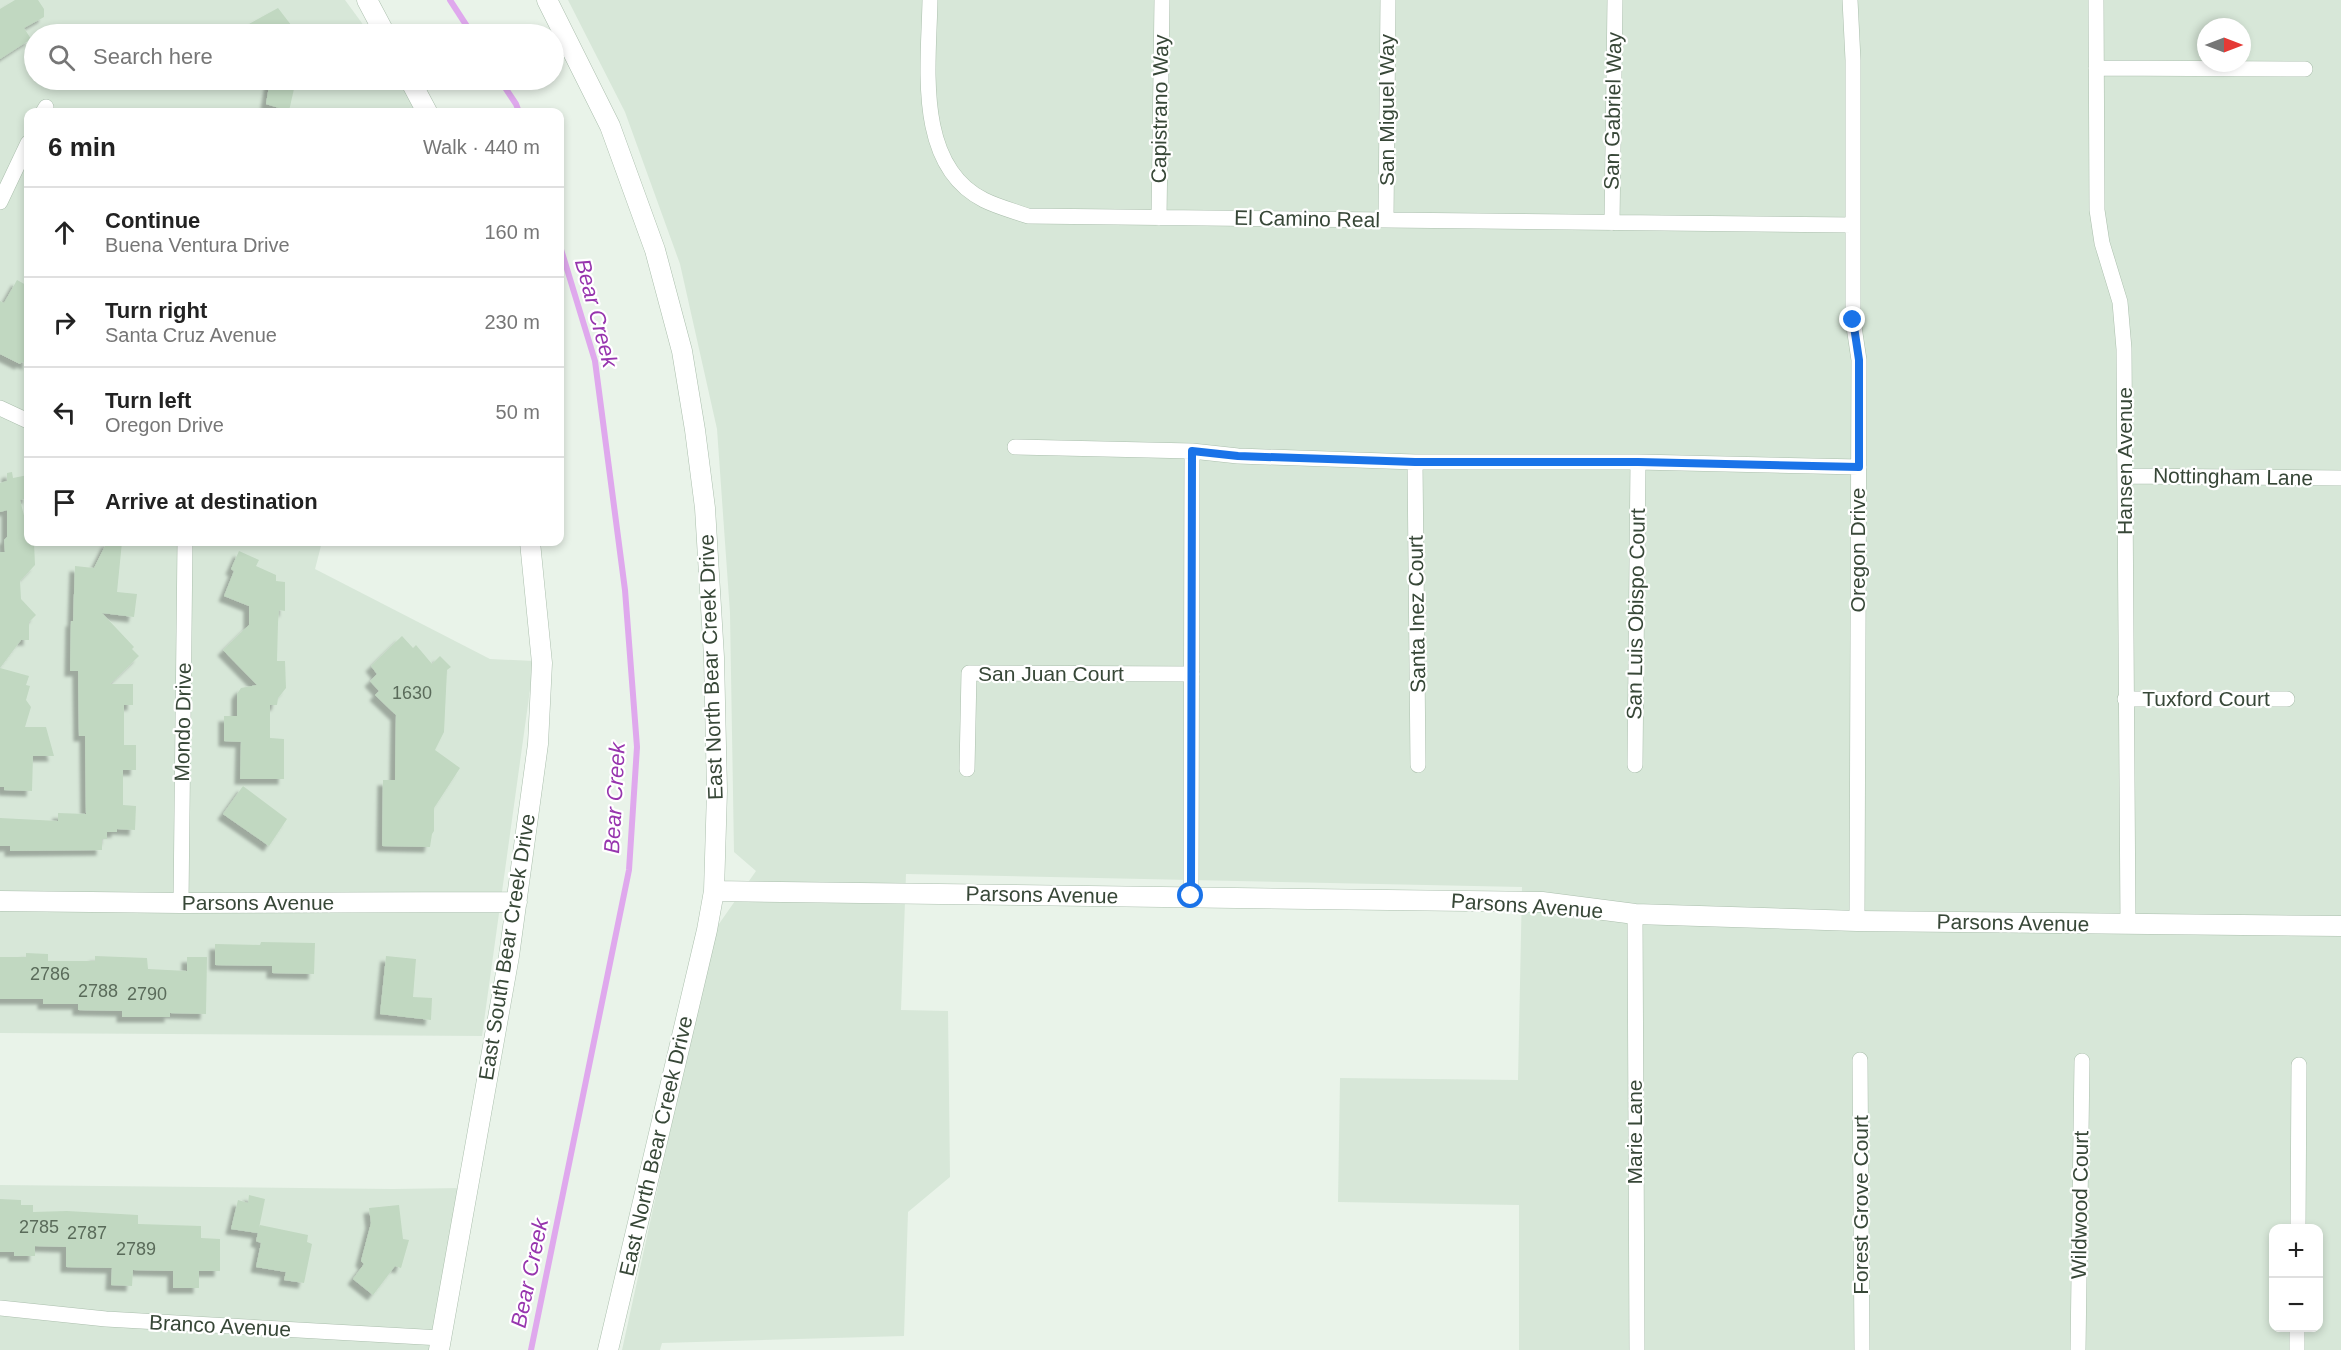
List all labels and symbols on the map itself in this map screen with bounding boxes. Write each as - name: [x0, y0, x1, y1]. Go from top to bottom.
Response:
- north arrow: [2197, 18, 2251, 72]
- street label: San Gabriel Way: [1600, 31, 1625, 190]
- street label: San Miguel Way: [1375, 33, 1398, 186]
- street label: Capistrano Way: [1147, 34, 1172, 183]
- street label: El Camino Real: [1234, 206, 1380, 231]
- water label: Bear Creek: [570, 256, 623, 371]
- route end: [1839, 306, 1865, 332]
- street label: Hansen Avenue: [2113, 387, 2136, 535]
- street label: Nottingham Lane: [2153, 464, 2313, 489]
- street label: Oregon Drive: [1846, 488, 1869, 612]
- street label: San Luis Obispo Court: [1622, 508, 1649, 720]
- street label: East North Bear Creek Drive: [694, 534, 727, 800]
- street label: Santa Inez Court: [1404, 535, 1429, 693]
- street label: Mondo Drive: [170, 662, 195, 782]
- street label: San Juan Court: [978, 662, 1124, 685]
- house number: 1630: [392, 683, 432, 703]
- street label: Tuxford Court: [2142, 687, 2270, 710]
- water label: Bear Creek: [599, 741, 630, 854]
- street label: East South Bear Creek Drive: [474, 812, 539, 1082]
- street label: Parsons Avenue: [966, 882, 1118, 907]
- route start: [1177, 882, 1203, 908]
- street label: Parsons Avenue: [1450, 889, 1604, 922]
- street label: Parsons Avenue: [182, 891, 334, 914]
- street label: Parsons Avenue: [1937, 910, 2089, 935]
- house number: 2786: [30, 964, 70, 984]
- house number: 2788: [78, 981, 118, 1001]
- house number: 2790: [127, 984, 167, 1004]
- street label: East North Bear Creek Drive: [614, 1014, 697, 1278]
- street label: Marie Lane: [1623, 1079, 1646, 1185]
- street label: Forest Grove Court: [1849, 1115, 1872, 1295]
- street label: Wildwood Court: [2067, 1131, 2092, 1279]
- water label: Bear Creek: [506, 1215, 553, 1330]
- house number: 2785: [19, 1217, 59, 1237]
- house number: 2787: [67, 1223, 107, 1243]
- house number: 2789: [116, 1239, 156, 1259]
- street label: Branco Avenue: [148, 1310, 292, 1341]

